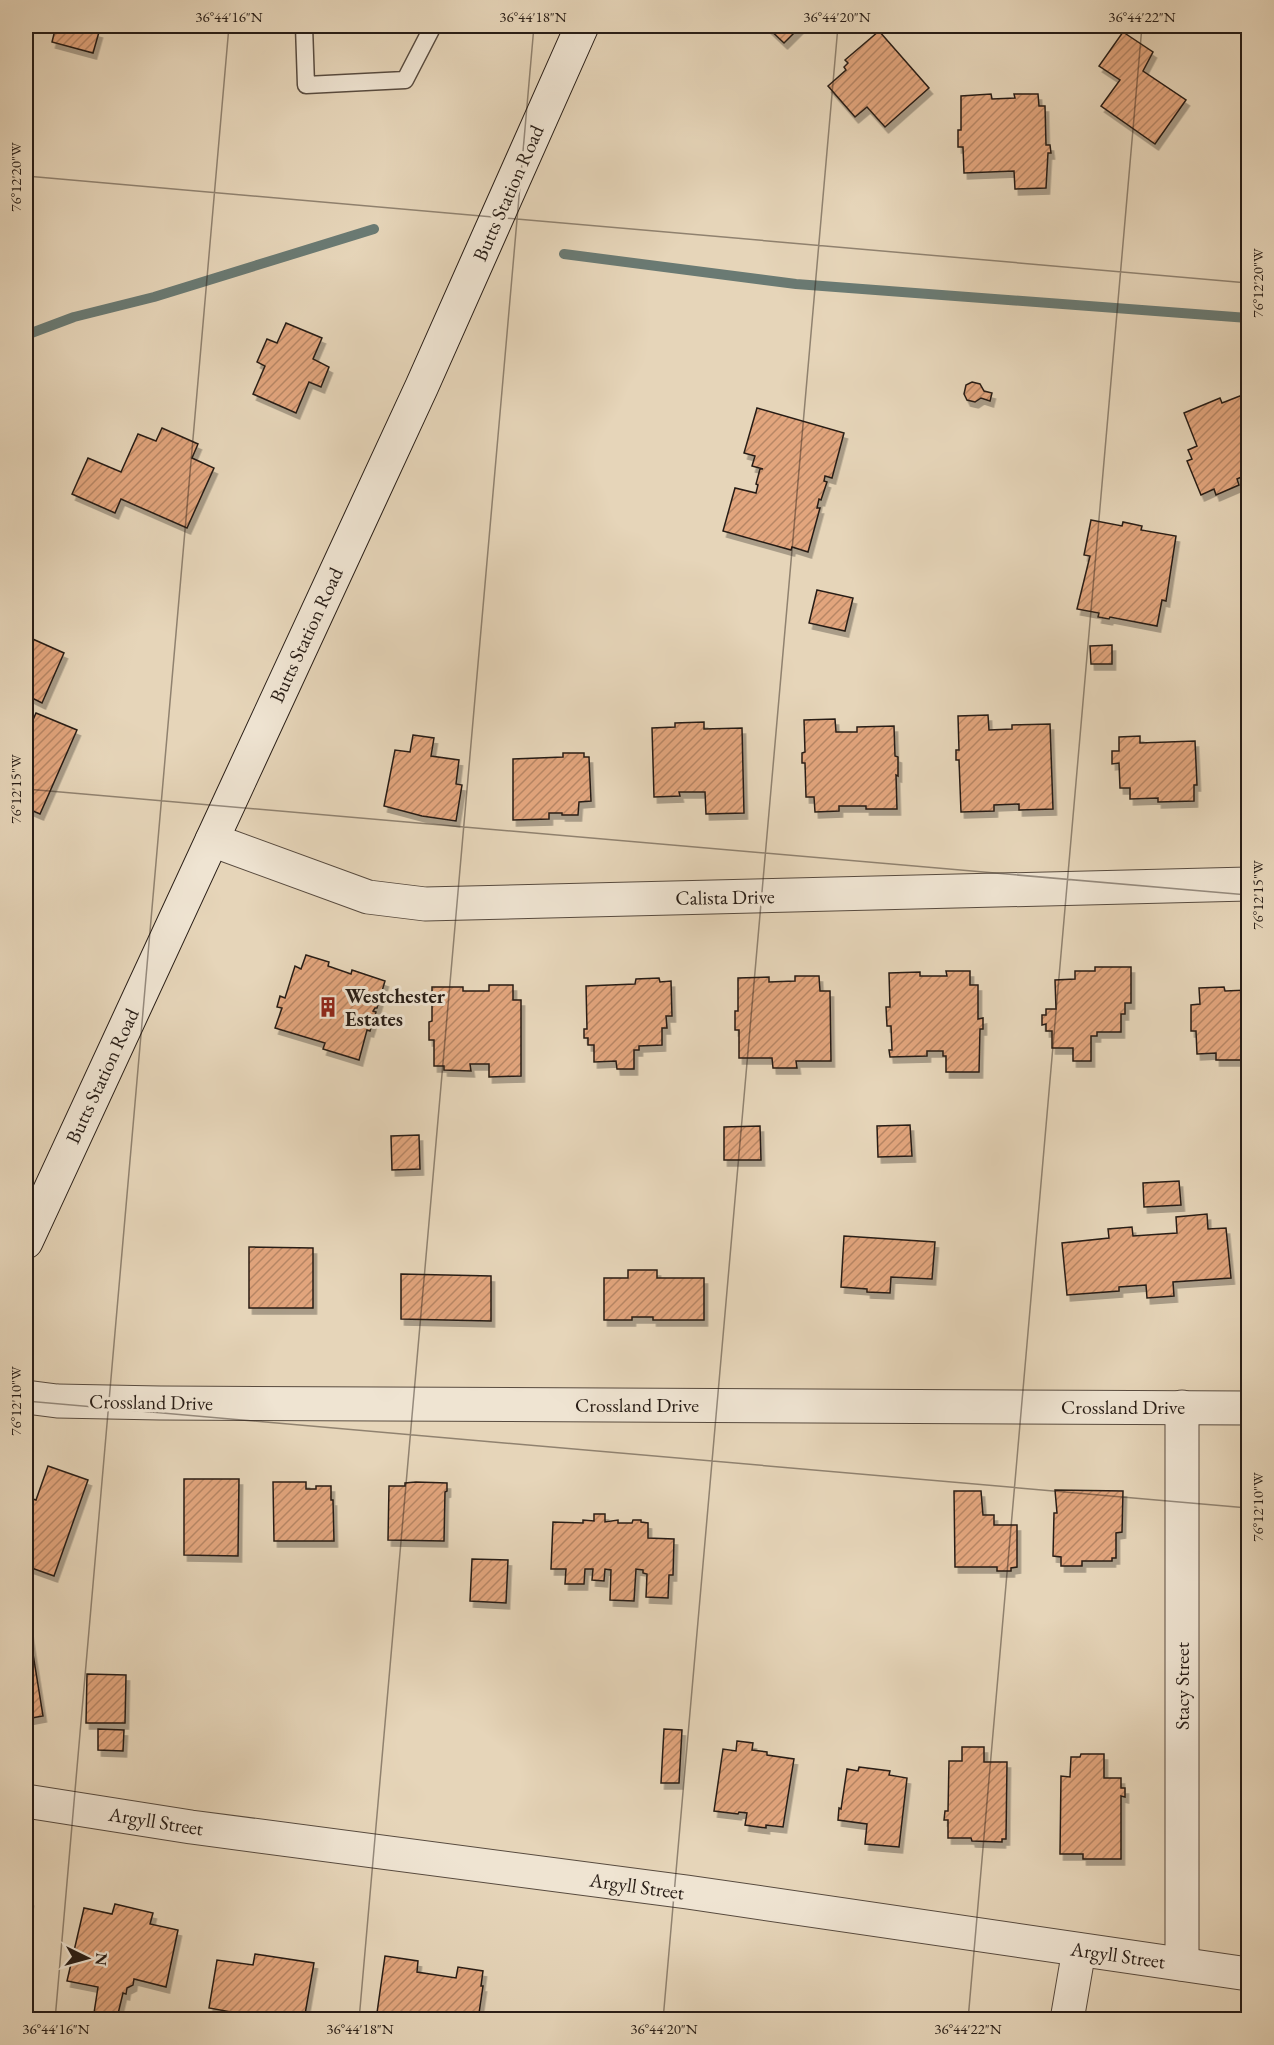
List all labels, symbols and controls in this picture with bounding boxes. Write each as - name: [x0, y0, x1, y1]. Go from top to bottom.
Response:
- text: 36°44'16"N: [195, 7, 263, 26]
- text: 36°44'18"N: [499, 7, 567, 26]
- text: 36°44'20"N: [803, 7, 871, 26]
- text: 36°44'22"N: [1108, 7, 1176, 26]
- street label: Butts Station Road: [466, 120, 550, 265]
- text: 76°12'20"W: [6, 142, 25, 212]
- text: 76°12'20"W: [1248, 248, 1267, 318]
- street label: Butts Station Road: [263, 562, 349, 707]
- text: 76°12'15"W: [6, 754, 25, 824]
- text: 76°12'15"W: [1248, 860, 1267, 930]
- street label: Calista Drive: [675, 883, 775, 911]
- place label: Westchester Estates: [345, 983, 446, 1032]
- building icon: Westchester Estates: [316, 995, 340, 1019]
- street label: Butts Station Road: [59, 1003, 145, 1148]
- text: 76°12'10"W: [6, 1366, 25, 1436]
- street label: Crossland Drive: [89, 1388, 213, 1416]
- street label: Crossland Drive: [575, 1392, 699, 1418]
- street label: Crossland Drive: [1061, 1394, 1185, 1420]
- text: 76°12'10"W: [1248, 1472, 1267, 1542]
- street label: Stacy Street: [1169, 1641, 1195, 1730]
- street label: Argyll Street: [106, 1801, 206, 1841]
- street label: Argyll Street: [587, 1866, 687, 1906]
- north arrow: [57, 1928, 117, 1988]
- street label: Argyll Street: [1068, 1935, 1168, 1975]
- text: N: [90, 1952, 112, 1967]
- text: 36°44'16"N: [22, 2019, 90, 2038]
- text: 36°44'18"N: [326, 2019, 394, 2038]
- text: 36°44'20"N: [630, 2019, 698, 2038]
- text: 36°44'22"N: [934, 2019, 1002, 2038]

